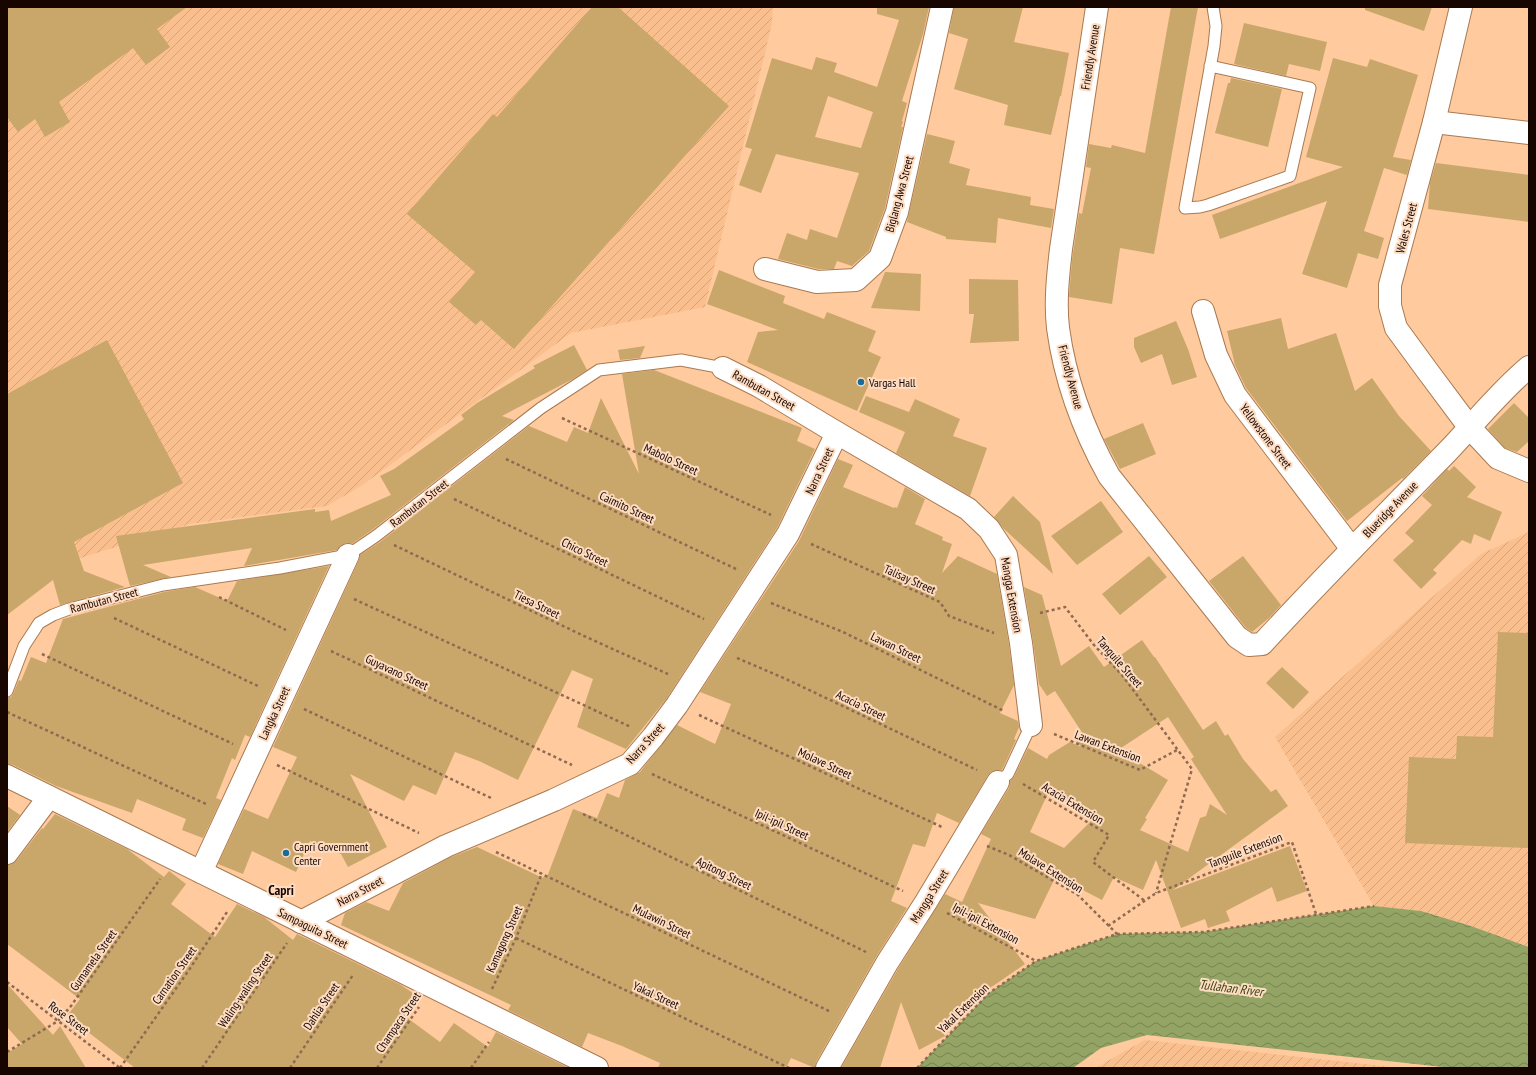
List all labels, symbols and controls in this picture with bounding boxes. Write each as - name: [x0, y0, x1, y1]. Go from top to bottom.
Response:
- street label: Friendly Avenue: [1077, 23, 1103, 91]
- street label: Biglang Awa Street: [882, 154, 917, 234]
- street label: Wales Street: [1392, 200, 1420, 255]
- street label: Friendly Avenue: [1055, 343, 1087, 411]
- street label: Rambutan Street: [730, 367, 799, 414]
- place label: Vargas Hall: [868, 375, 916, 390]
- marker: Vargas Hall: [856, 377, 866, 387]
- street label: Yellowstone Street: [1237, 401, 1296, 472]
- street label: Mabolo Street: [641, 440, 701, 478]
- street label: Narra Street: [802, 445, 837, 497]
- street label: Rambutan Street: [387, 475, 452, 530]
- street label: Blueridge Avenue: [1359, 478, 1421, 540]
- street label: Caimito Street: [597, 488, 658, 527]
- street label: Chico Street: [559, 534, 611, 570]
- street label: Mangga Extension: [998, 556, 1026, 634]
- street label: Talisay Street: [882, 561, 939, 597]
- street label: Rambutan Street: [68, 584, 140, 616]
- street label: Tiesa Street: [512, 586, 563, 622]
- street label: Lawan Street: [868, 628, 924, 666]
- street label: Tanguile Street: [1094, 633, 1147, 691]
- street label: Guyavano Street: [363, 651, 431, 693]
- street label: Langka Street: [255, 683, 293, 742]
- street label: Acacia Street: [834, 686, 889, 724]
- street label: Narra Street: [623, 719, 668, 767]
- street label: Lawan Extension: [1073, 726, 1143, 766]
- street label: Molave Street: [796, 744, 855, 782]
- street label: Acacia Extension: [1039, 779, 1107, 827]
- street label: Ipil-ipil Street: [753, 805, 812, 843]
- street label: Tanguile Extension: [1206, 829, 1284, 871]
- place label: Capri Government Center: [294, 839, 369, 868]
- street label: Molave Extension: [1016, 844, 1086, 896]
- marker: Capri Government Center: [281, 848, 291, 858]
- street label: Apitong Street: [694, 853, 755, 893]
- street label: Mangga Street: [907, 866, 952, 926]
- street label: Narra Street: [334, 872, 386, 909]
- district label: Capri: [268, 881, 294, 899]
- street label: Ipil-ipil Extension: [950, 899, 1022, 947]
- street label: Mulawin Street: [630, 900, 694, 942]
- street label: Kamagong Street: [483, 903, 526, 975]
- street label: Sampaguita Street: [275, 905, 351, 952]
- street label: Gumamela Street: [66, 926, 120, 994]
- street label: Carnation Street: [149, 943, 200, 1007]
- street label: Waling-waling Street: [214, 949, 276, 1030]
- water label: Tullahan River: [1198, 976, 1266, 1001]
- street label: Yakal Street: [631, 978, 682, 1012]
- street label: Dahlia Street: [300, 979, 343, 1033]
- street label: Yakal Extension: [934, 980, 992, 1036]
- street label: Champaca Street: [372, 988, 424, 1055]
- street label: Rose Street: [46, 998, 93, 1039]

